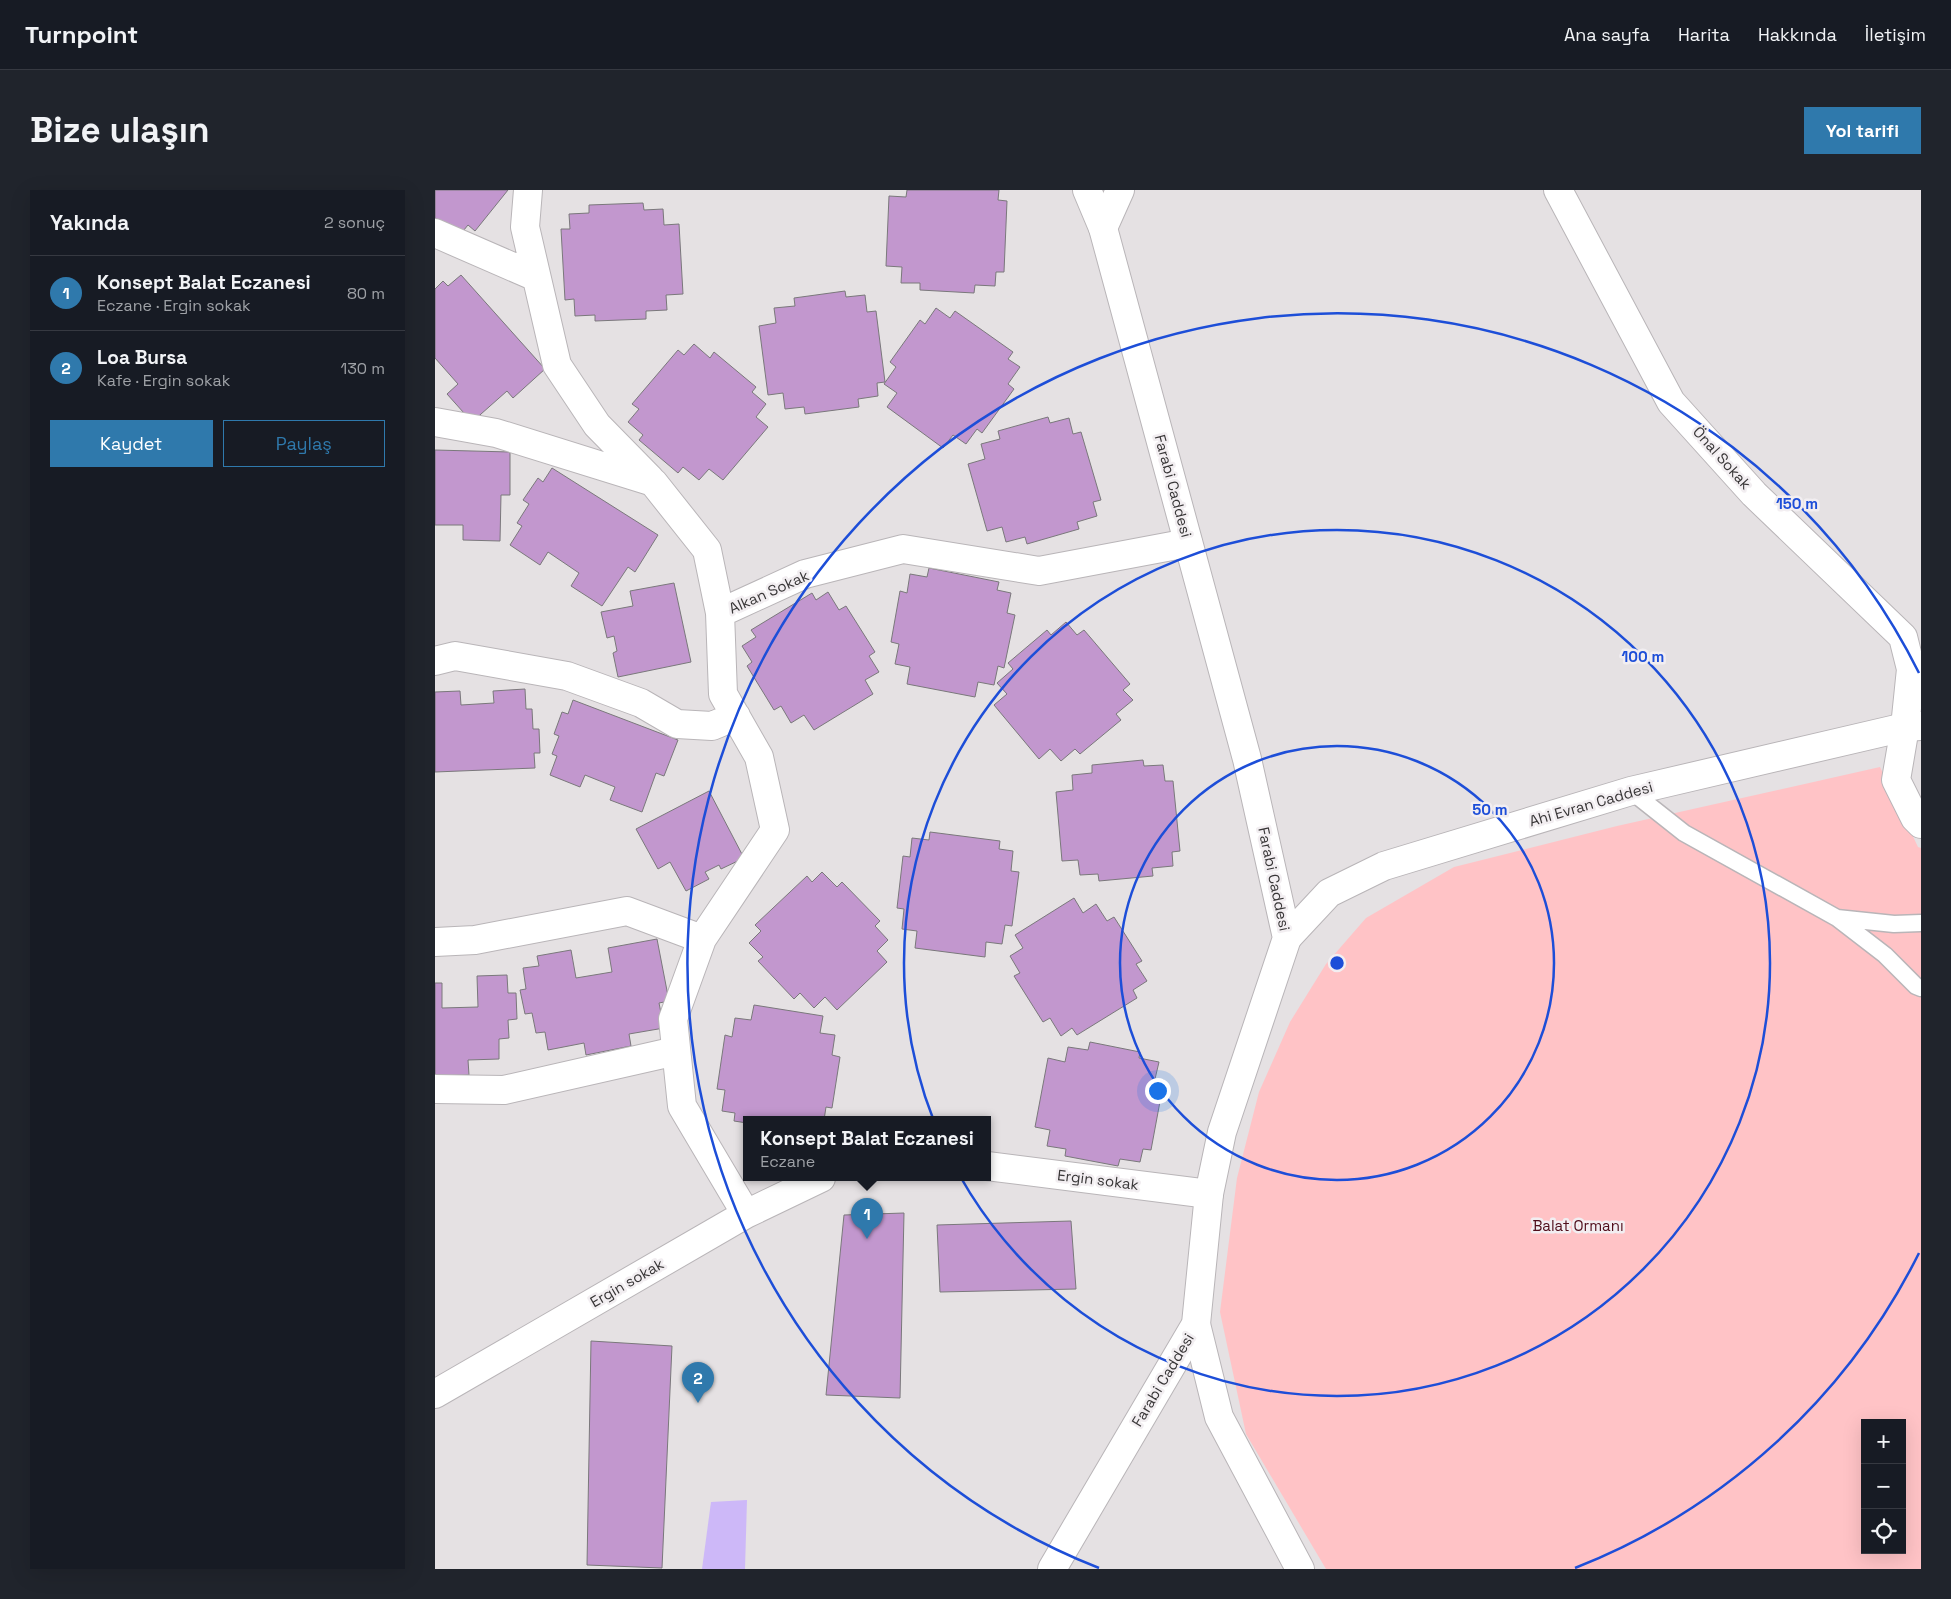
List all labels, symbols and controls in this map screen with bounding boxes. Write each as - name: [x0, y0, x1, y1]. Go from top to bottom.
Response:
- text: Turnpoint: [25, 19, 138, 50]
- text: Ana sayfa: [1564, 23, 1650, 46]
- text: Harita: [1678, 23, 1730, 46]
- text: Hakkında: [1758, 23, 1837, 46]
- text: İletişim: [1865, 23, 1926, 46]
- button: Yol tarifi: [1804, 107, 1921, 154]
- text: Bize ulaşın: [30, 108, 210, 152]
- text: Yakında: [50, 209, 129, 236]
- text: 2 sonuç: [324, 212, 385, 233]
- text: Konsept Balat Eczanesi: [97, 270, 311, 295]
- text: 1: [62, 283, 70, 304]
- text: 80 m: [347, 283, 385, 304]
- text: Eczane · Ergin sokak: [97, 295, 251, 316]
- text: Loa Bursa: [97, 345, 187, 370]
- text: 2: [61, 358, 71, 379]
- text: 130 m: [341, 358, 385, 379]
- text: Kafe · Ergin sokak: [97, 370, 230, 391]
- button: Kaydet: [50, 420, 213, 467]
- button: Paylaş: [223, 420, 385, 467]
- street label: Önal Sokak: [1689, 422, 1756, 493]
- street label: Farabi Caddesi: [1151, 432, 1196, 539]
- text: 150 m: [1776, 494, 1818, 513]
- street label: Alkan Sokak: [726, 565, 812, 618]
- text: 100 m: [1622, 647, 1664, 666]
- street label: Ahi Evran Caddesi: [1527, 777, 1655, 830]
- text: 50 m: [1472, 800, 1508, 819]
- street label: Farabi Caddesi: [1254, 825, 1295, 933]
- centre of rings: [1328, 954, 1346, 972]
- your location: [1145, 1078, 1171, 1104]
- popup: [743, 1116, 991, 1181]
- text: Konsept Balat Eczanesi: [760, 1126, 974, 1151]
- text: Eczane: [760, 1151, 815, 1172]
- street label: Ergin sokak: [1056, 1165, 1140, 1194]
- pin: 1: [851, 1198, 883, 1239]
- park label: Balat Ormanı: [1532, 1216, 1624, 1235]
- street label: Ergin sokak: [587, 1254, 667, 1311]
- street label: Farabi Caddesi: [1127, 1330, 1198, 1430]
- pin: 2: [682, 1362, 714, 1403]
- map controls: [1861, 1419, 1906, 1554]
- button: +: [1861, 1419, 1906, 1464]
- button: −: [1861, 1464, 1906, 1509]
- button: locate: [1861, 1509, 1906, 1554]

